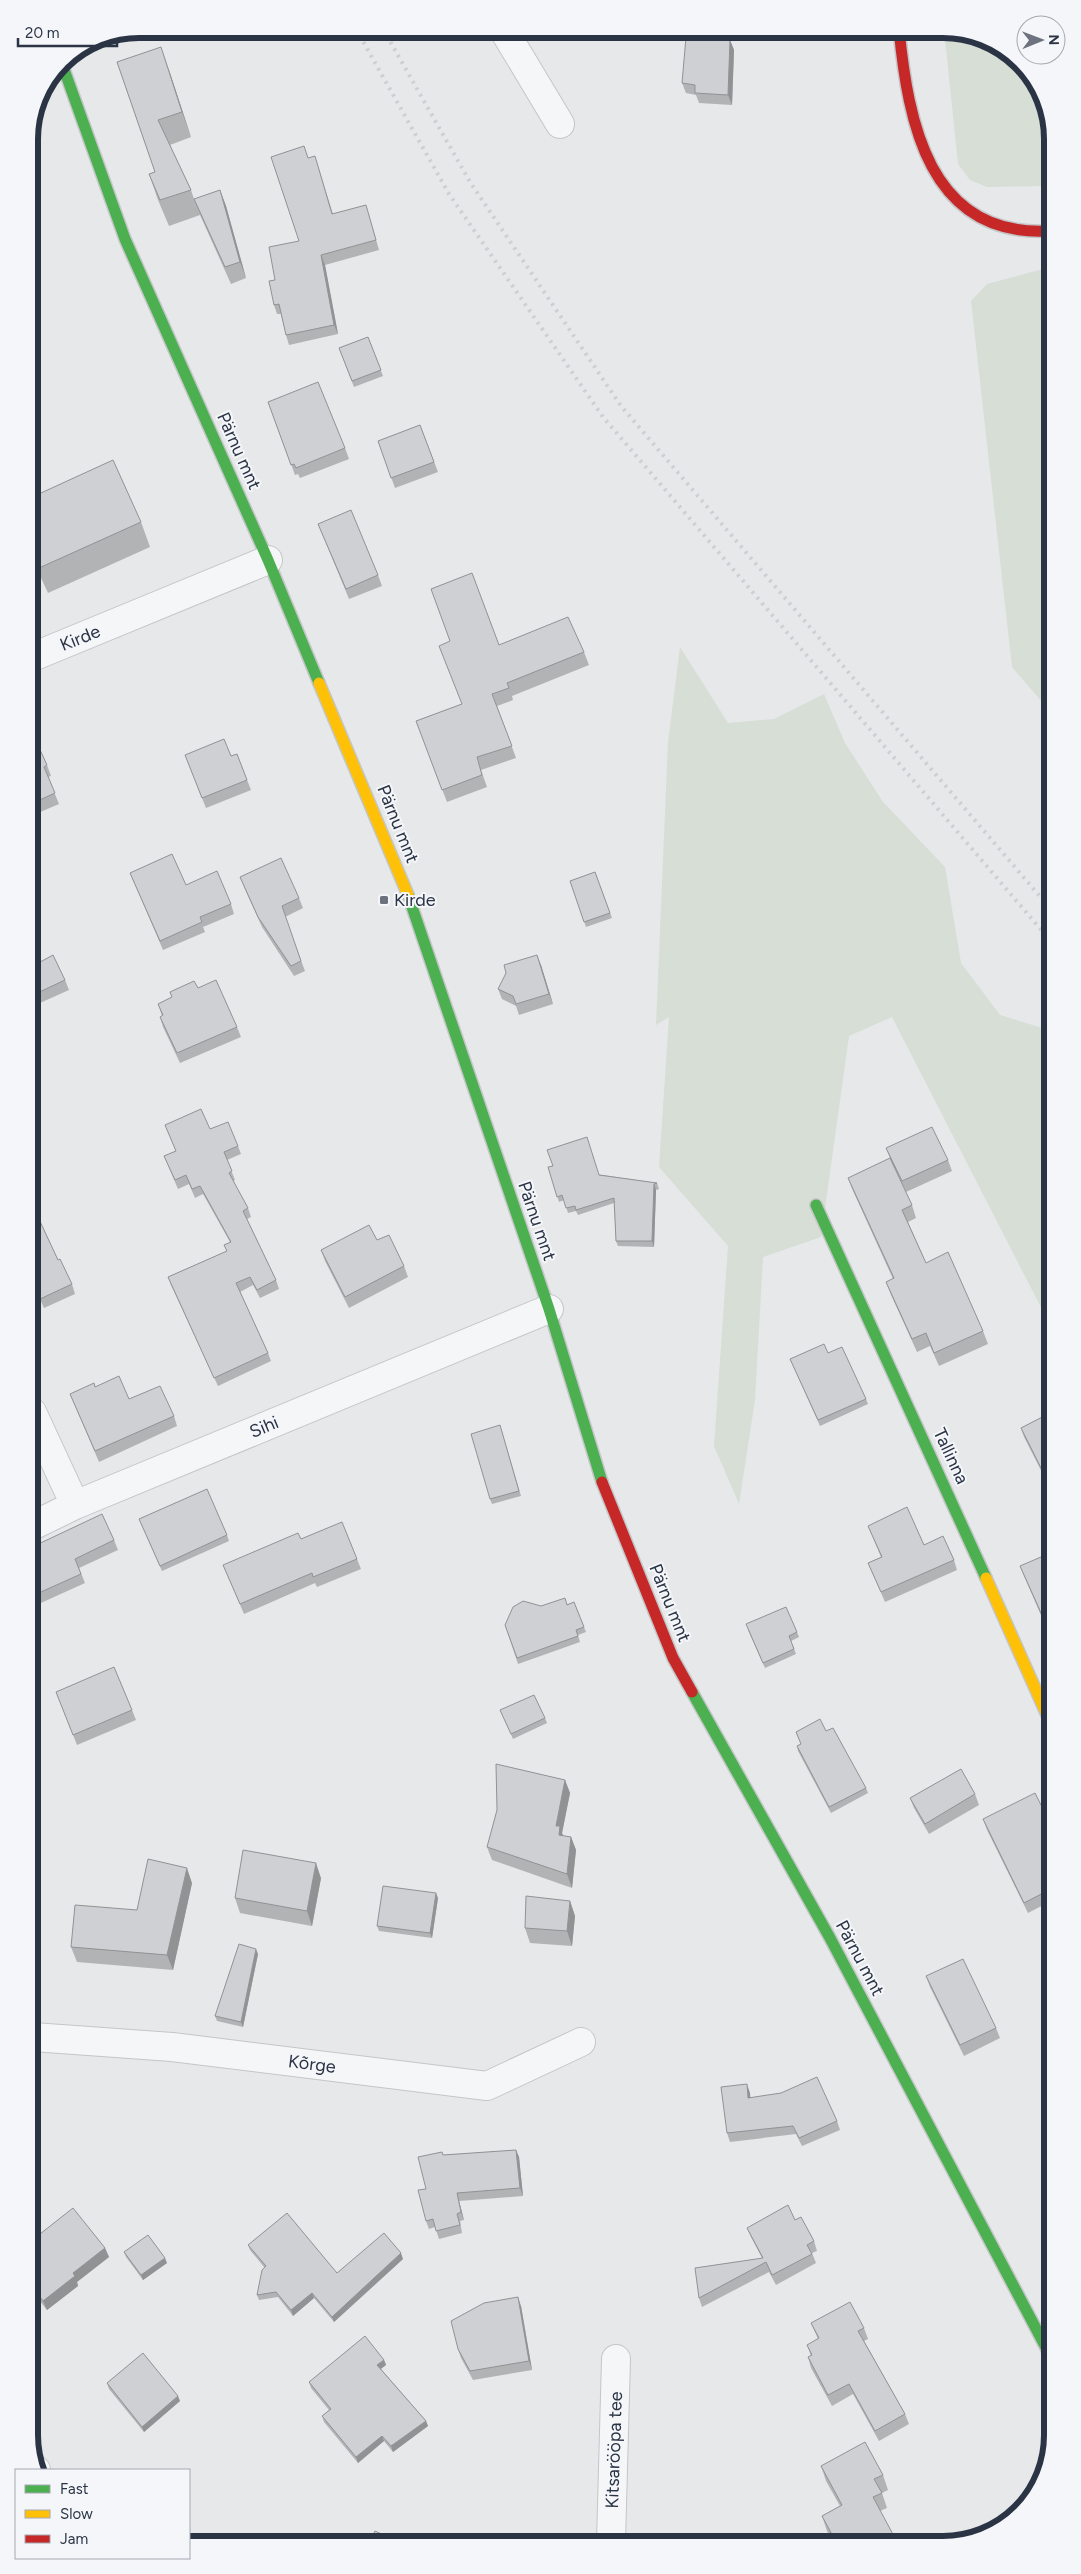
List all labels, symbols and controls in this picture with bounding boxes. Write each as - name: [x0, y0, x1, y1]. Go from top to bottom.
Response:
- scale bar: [18, 15, 116, 47]
- north arrow: [1016, 15, 1066, 65]
- text: 20 m: [25, 24, 59, 42]
- text: N: [1045, 34, 1062, 45]
- street label: Pärnu mnt: [212, 409, 266, 493]
- street label: Kirde: [57, 620, 104, 656]
- street label: Pärnu mnt: [372, 782, 424, 866]
- place label: Kirde: [394, 889, 436, 911]
- marker: Kirde: [378, 894, 390, 906]
- street label: Pärnu mnt: [513, 1178, 561, 1264]
- street label: Sihi: [246, 1411, 282, 1443]
- street label: Tallinna: [928, 1424, 974, 1488]
- street label: Pärnu mnt: [644, 1561, 696, 1645]
- street label: Pärnu mnt: [831, 1916, 889, 2000]
- street label: Kõrge: [287, 2050, 337, 2078]
- street label: Kitsarööpa tee: [601, 2391, 627, 2509]
- legend: [15, 2469, 190, 2559]
- text: Fast: [60, 2480, 89, 2498]
- text: Slow: [60, 2505, 93, 2523]
- text: Jam: [60, 2530, 88, 2548]

